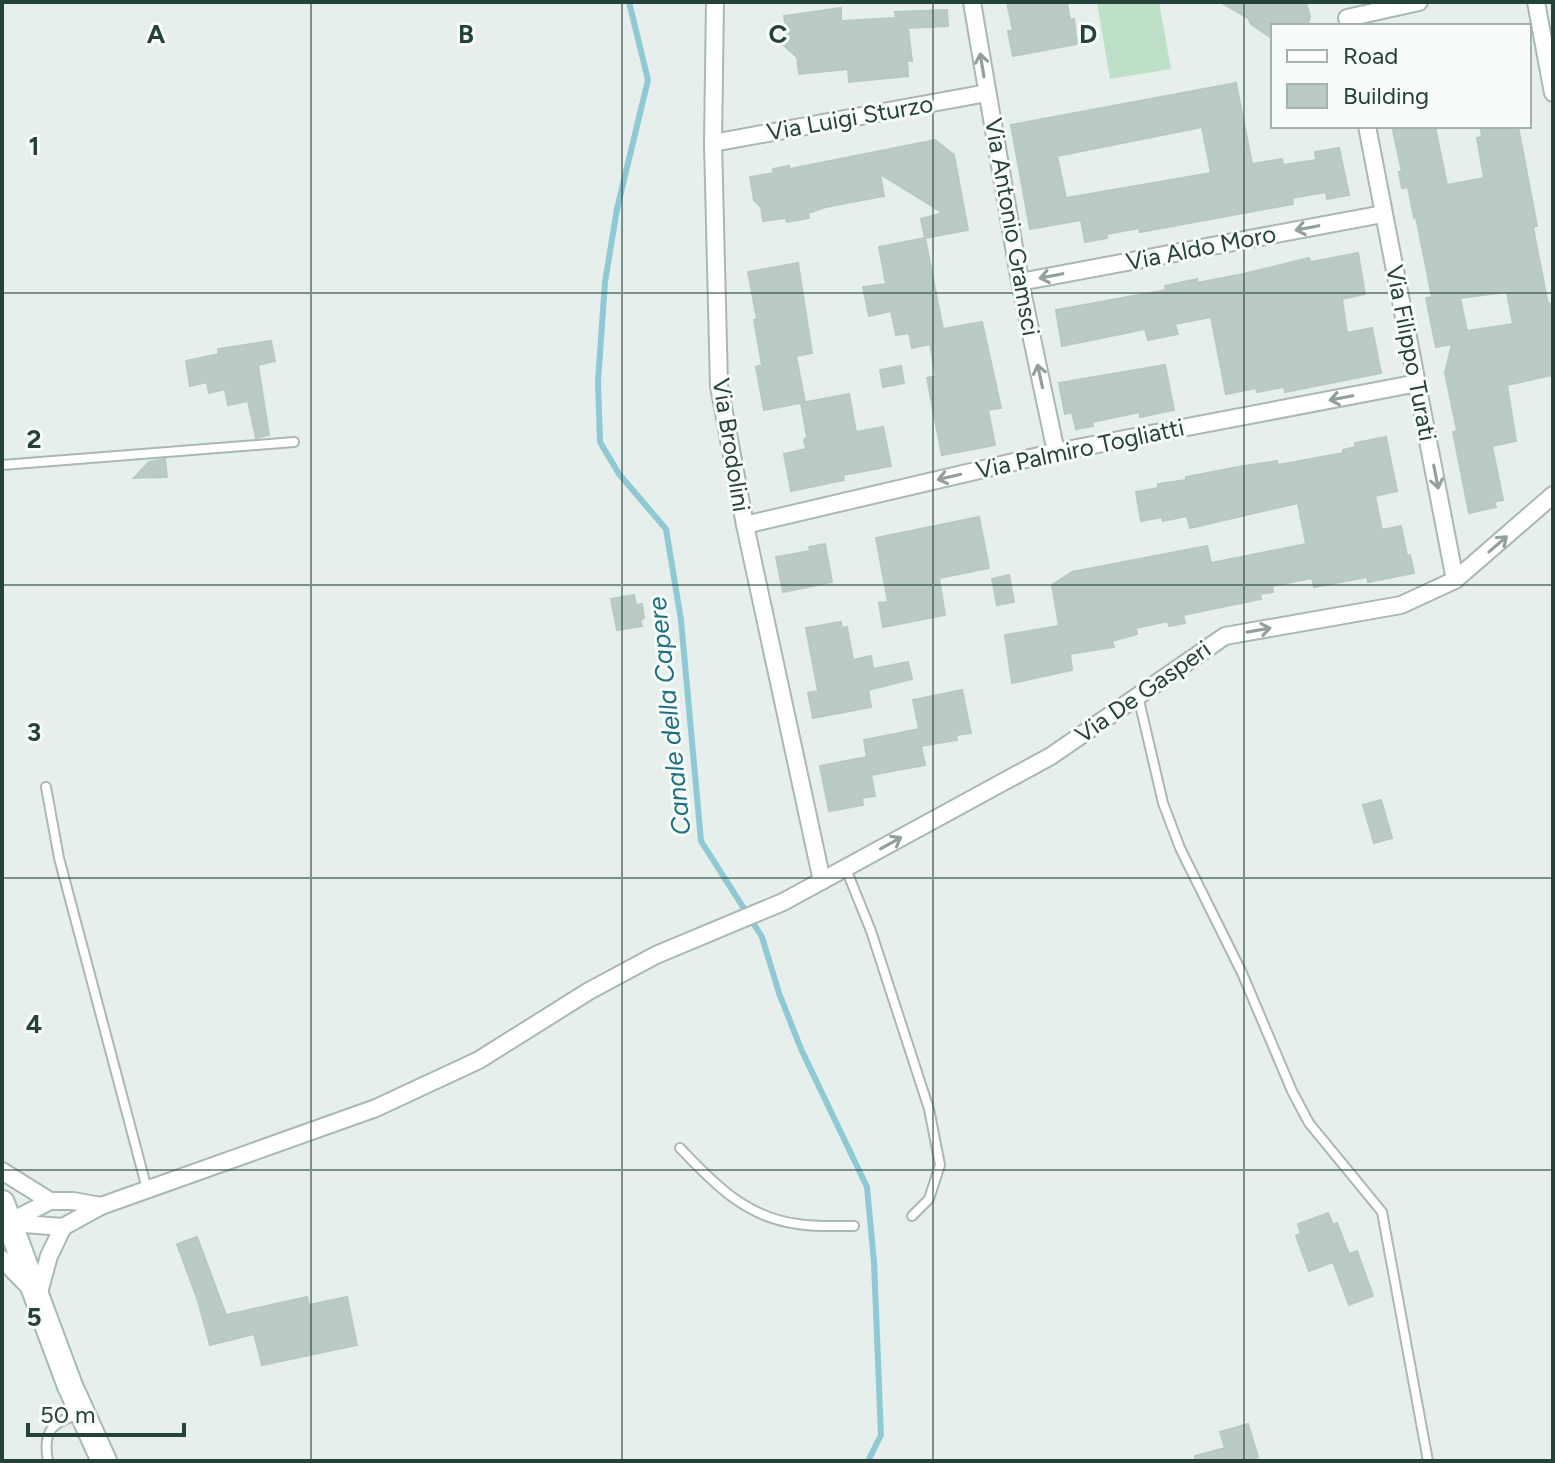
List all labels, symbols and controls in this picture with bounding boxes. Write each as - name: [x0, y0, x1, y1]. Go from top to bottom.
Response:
- text: A: [147, 18, 166, 50]
- text: B: [458, 18, 474, 50]
- text: C: [769, 18, 788, 50]
- text: D: [1079, 18, 1097, 50]
- legend: [1271, 24, 1531, 128]
- text: Road: [1343, 41, 1398, 70]
- one-way arrow: [974, 53, 989, 78]
- text: Building: [1343, 81, 1429, 110]
- street label: Via Luigi Sturzo: [764, 89, 935, 146]
- street label: Via Antonio Gramsci: [979, 116, 1046, 338]
- text: 1: [29, 130, 39, 162]
- street label: Via Aldo Moro: [1123, 219, 1278, 276]
- one-way arrow: [1294, 222, 1320, 237]
- street label: Via Filippo Turati: [1380, 263, 1443, 443]
- one-way arrow: [1039, 269, 1064, 284]
- one-way arrow: [1032, 363, 1047, 389]
- street label: Via Brodolini: [707, 376, 756, 514]
- one-way arrow: [1329, 391, 1354, 406]
- street label: Via Palmiro Togliatti: [973, 412, 1187, 485]
- text: 2: [26, 423, 42, 455]
- one-way arrow: [1429, 464, 1444, 490]
- one-way arrow: [937, 470, 963, 485]
- one-way arrow: [1488, 535, 1508, 553]
- water label: Canale della Capere: [641, 595, 697, 837]
- one-way arrow: [1245, 621, 1271, 636]
- street label: Via De Gasperi: [1069, 634, 1216, 749]
- text: 3: [27, 716, 41, 748]
- one-way arrow: [878, 835, 902, 850]
- text: 4: [26, 1008, 42, 1040]
- text: 5: [26, 1301, 42, 1333]
- scale bar: [28, 1387, 184, 1437]
- text: 50 m: [40, 1400, 96, 1429]

